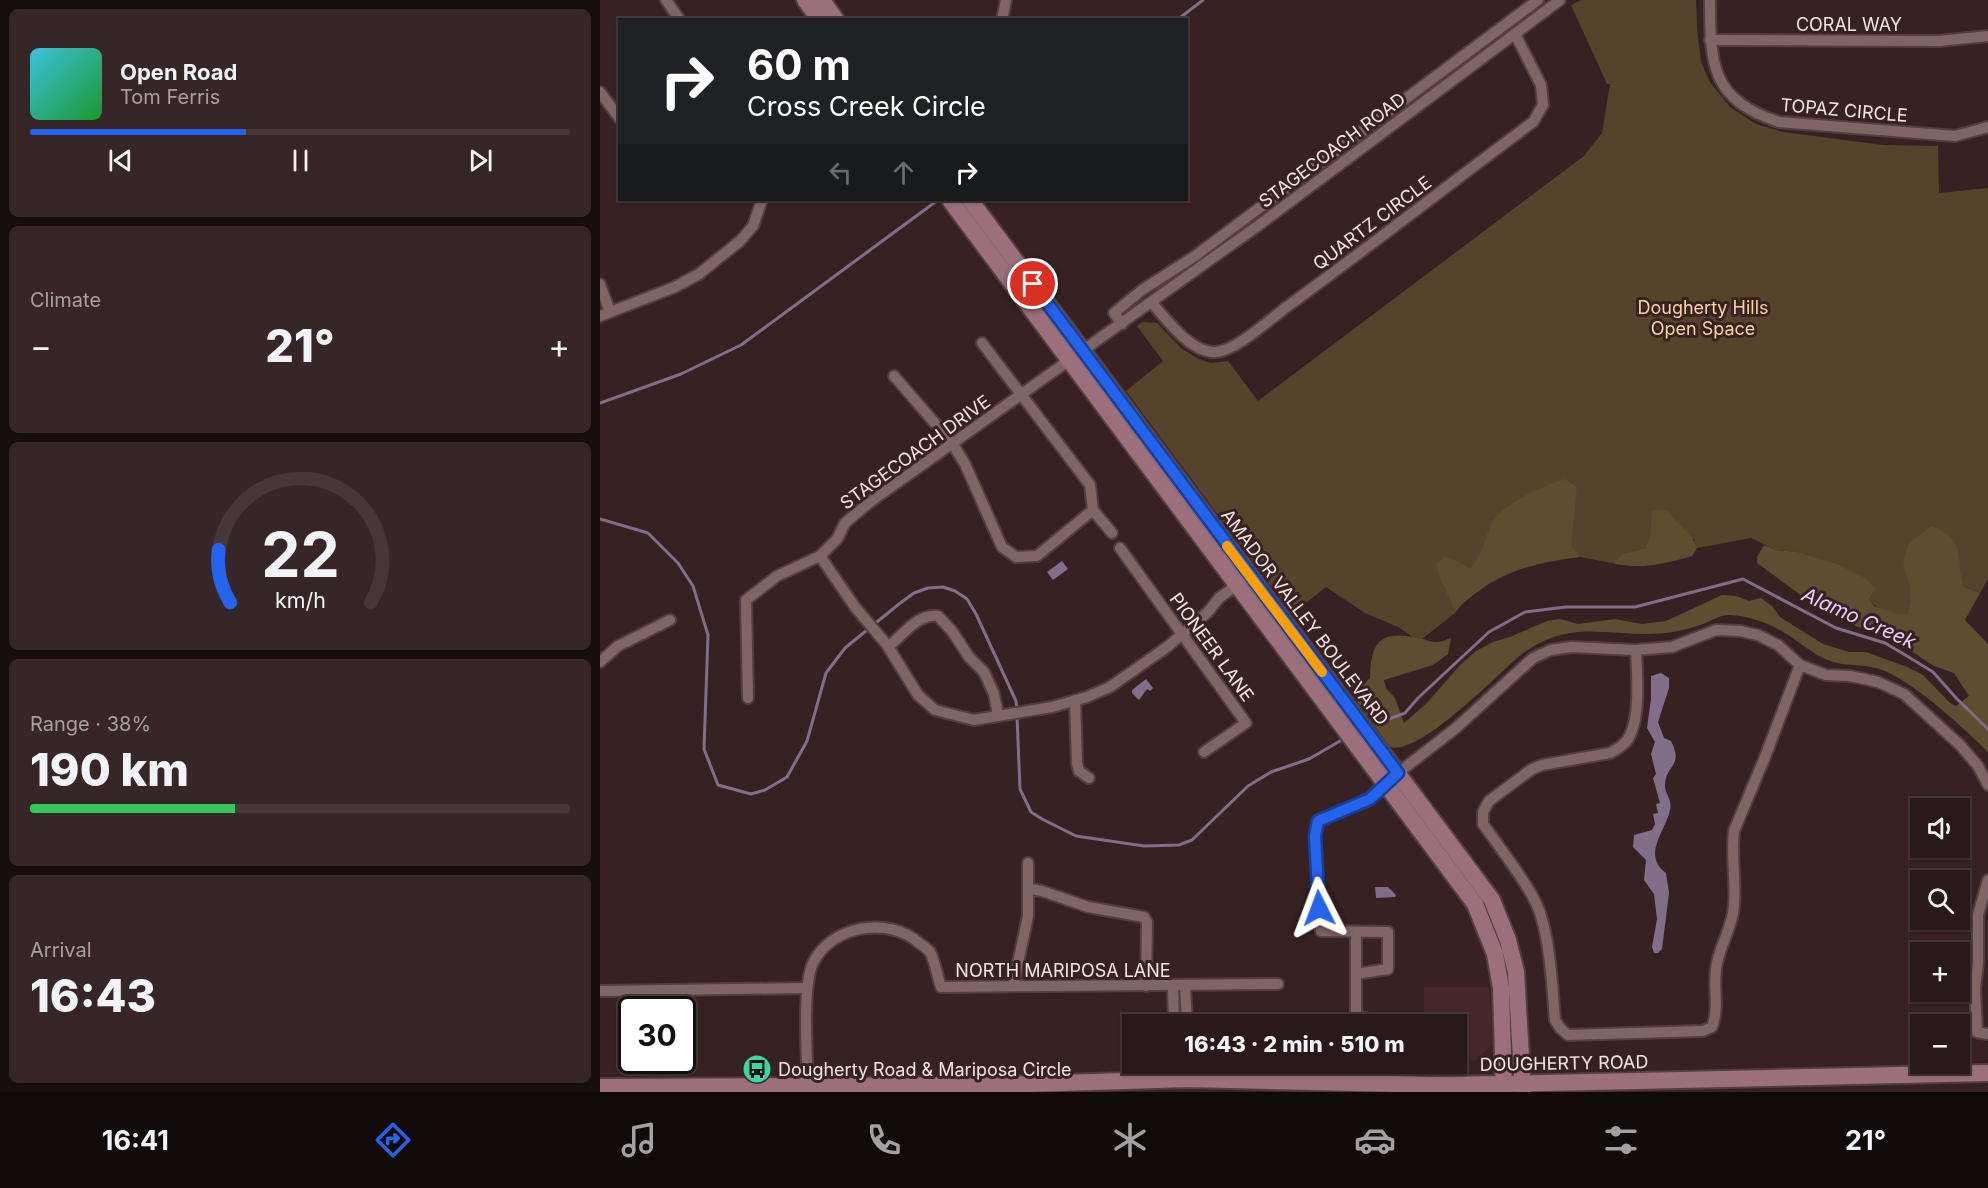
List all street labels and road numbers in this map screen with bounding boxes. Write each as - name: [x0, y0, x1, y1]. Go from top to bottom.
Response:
- street label: CORAL WAY: [1796, 14, 1902, 35]
- street label: STAGECOACH ROAD: [1255, 88, 1409, 212]
- street label: TOPAZ CIRCLE: [1780, 94, 1908, 126]
- street label: QUARTZ CIRCLE: [1309, 172, 1435, 274]
- street label: STAGECOACH DRIVE: [836, 391, 994, 513]
- street label: AMADOR VALLEY BOULEVARD: [1217, 505, 1393, 729]
- street label: PIONEER LANE: [1166, 589, 1258, 705]
- street label: NORTH MARIPOSA LANE: [955, 960, 1171, 981]
- street label: DOUGHERTY ROAD: [1479, 1051, 1649, 1075]

